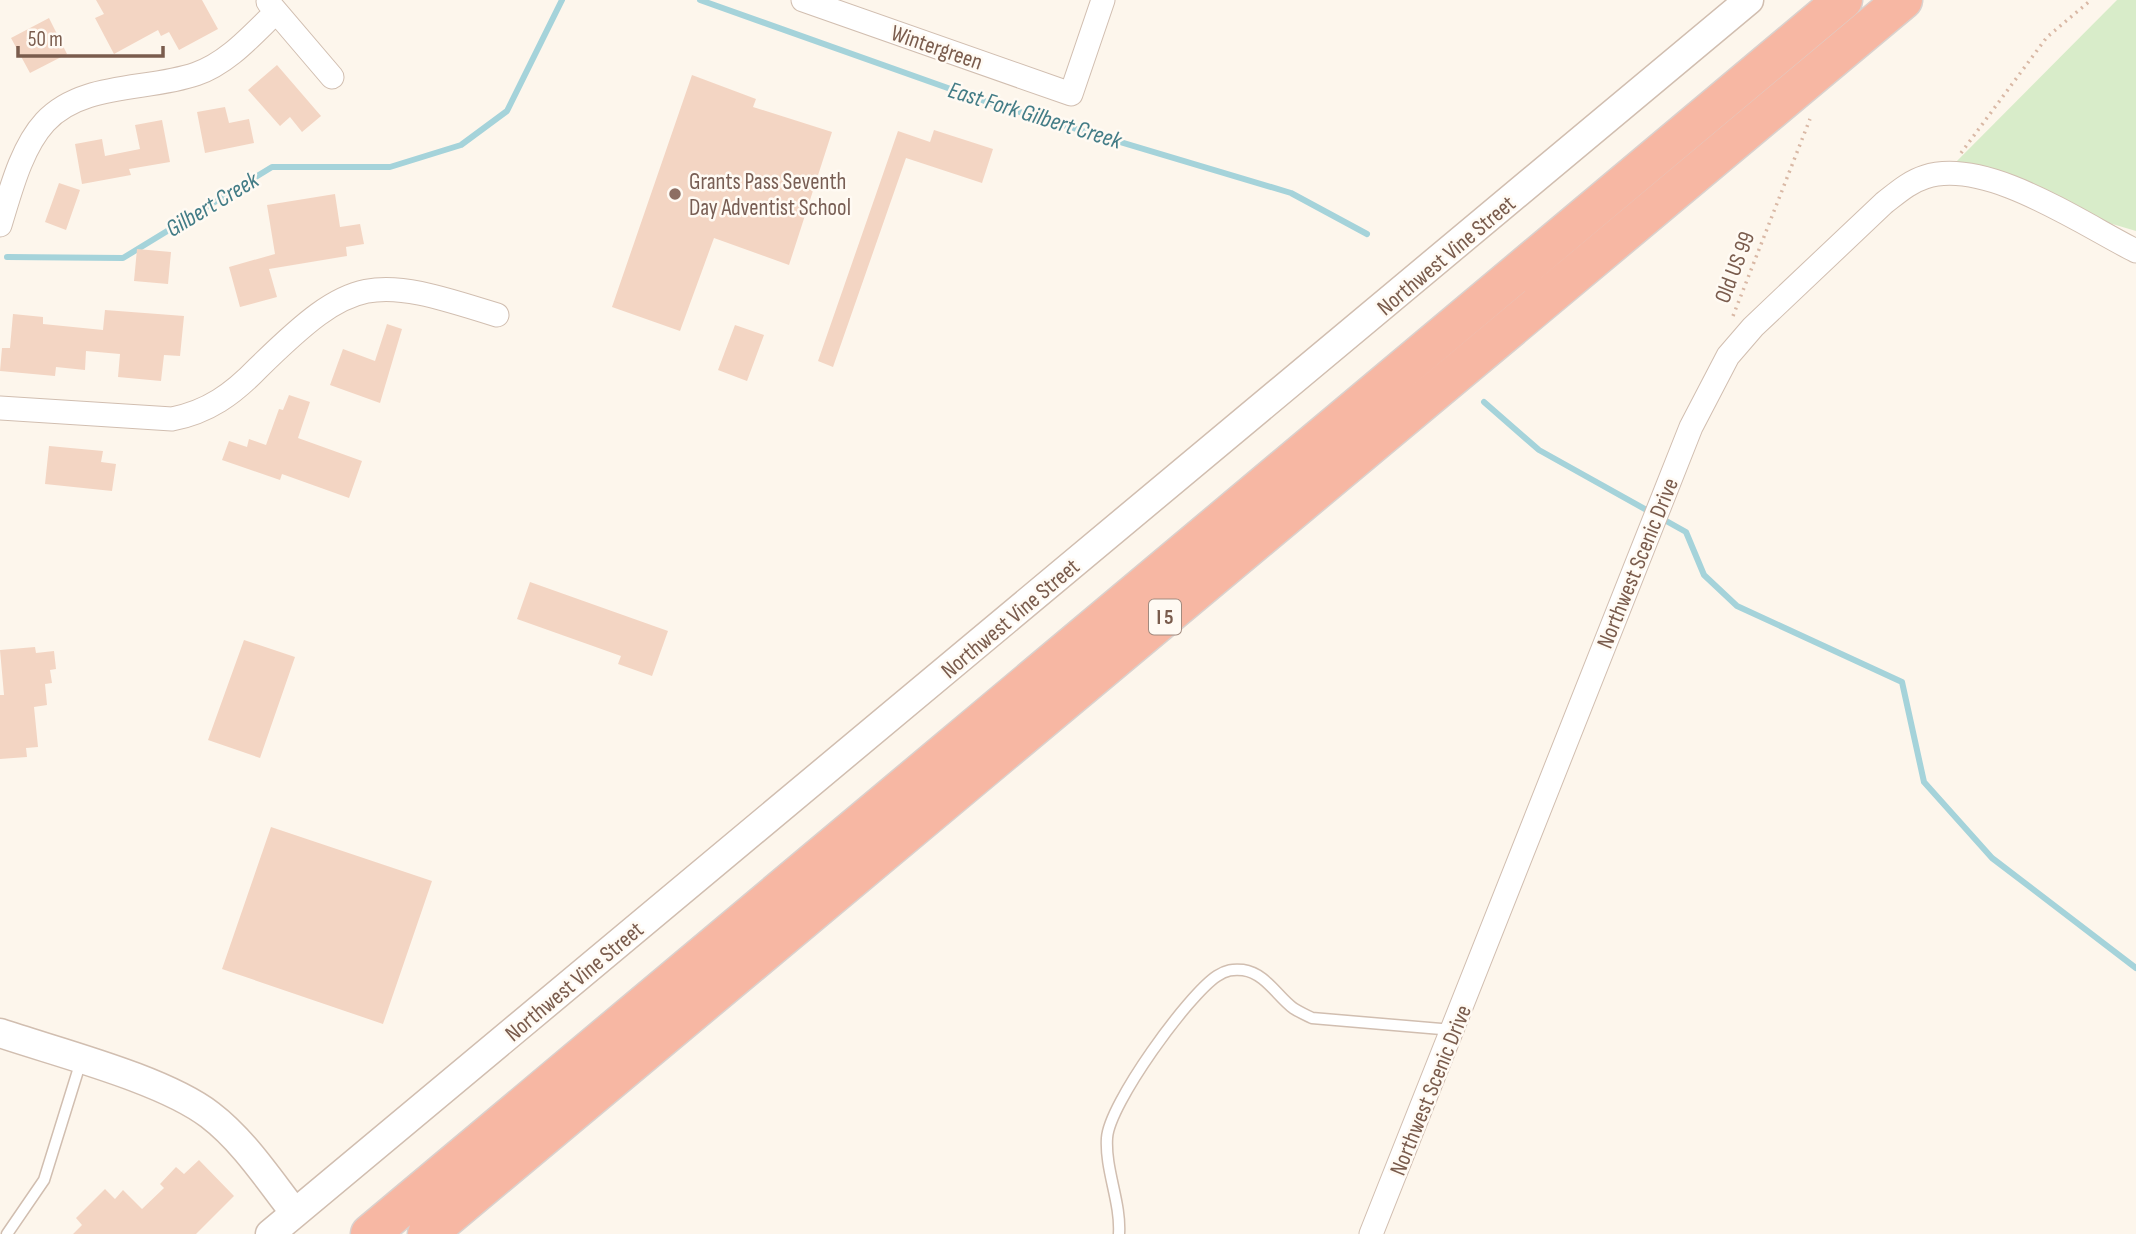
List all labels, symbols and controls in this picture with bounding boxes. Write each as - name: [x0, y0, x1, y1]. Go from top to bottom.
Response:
- scale bar: [18, 14, 163, 58]
- street label: Wintergreen: [887, 19, 986, 77]
- text: 50 m: [28, 27, 63, 52]
- water label: East Fork Gilbert Creek: [945, 75, 1126, 156]
- water label: Gilbert Creek: [161, 165, 265, 243]
- place label: Grants Pass Seventh Day Adventist School: [689, 168, 851, 222]
- marker: Grants Pass Seventh Day Adventist School: [667, 186, 683, 202]
- street label: Northwest Vine Street: [1372, 190, 1521, 322]
- street label: Old US 99: [1709, 228, 1761, 307]
- street label: Northwest Scenic Drive: [1591, 474, 1685, 653]
- street label: Northwest Vine Street: [936, 553, 1085, 685]
- road number: I 5: [1149, 600, 1181, 634]
- street label: Northwest Vine Street: [500, 916, 649, 1048]
- street label: Northwest Scenic Drive: [1384, 1001, 1478, 1180]

